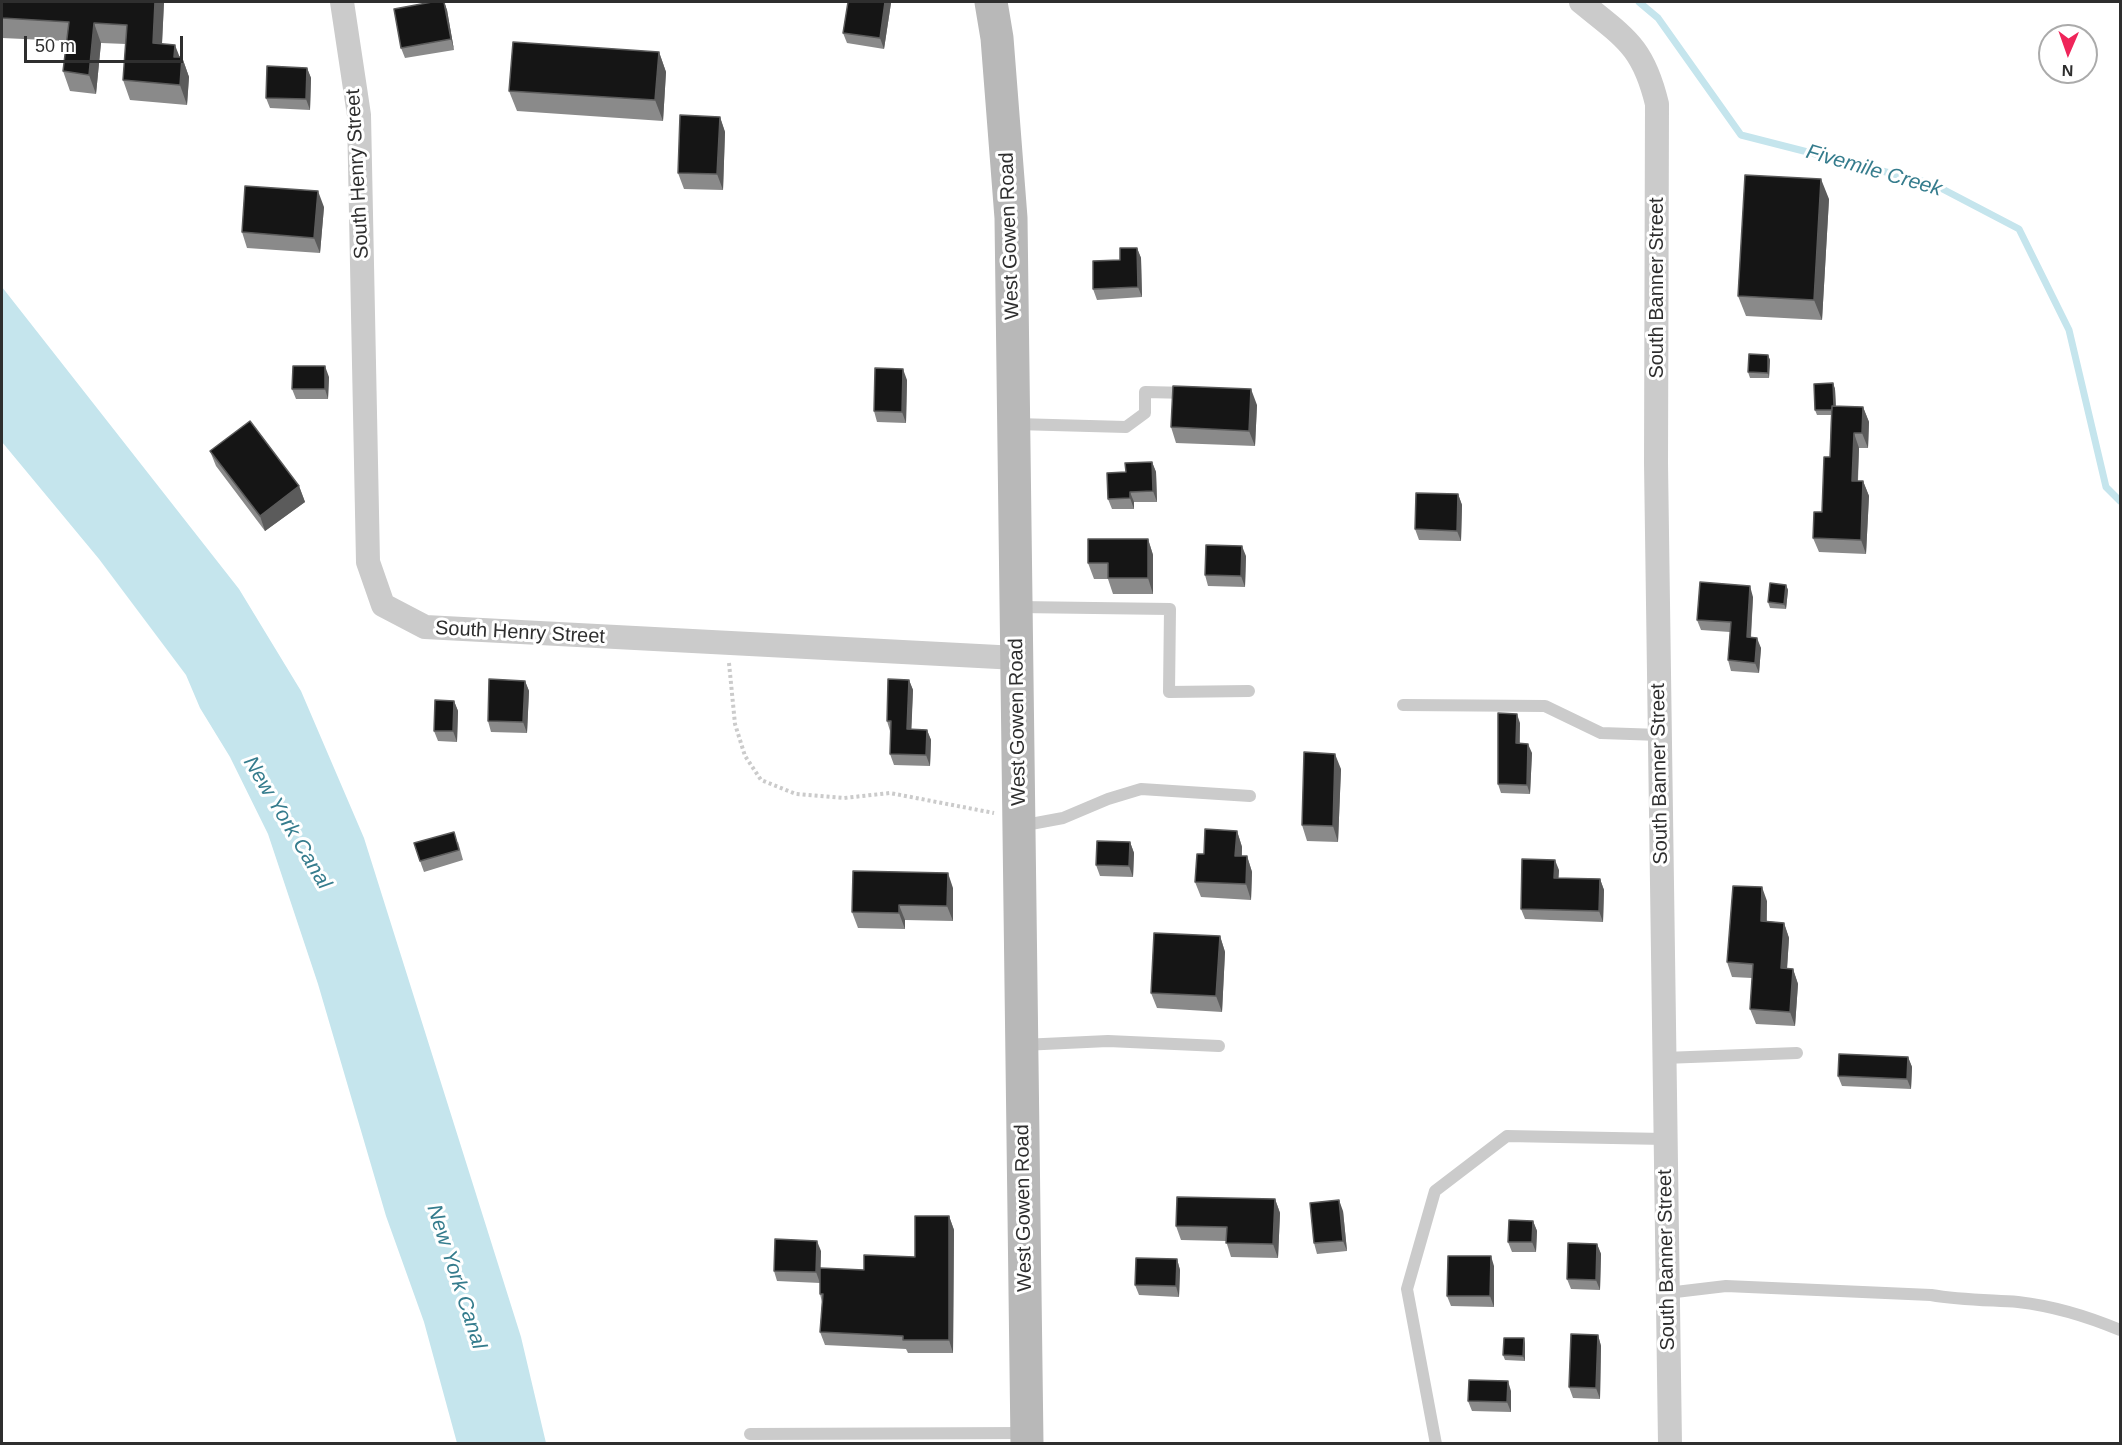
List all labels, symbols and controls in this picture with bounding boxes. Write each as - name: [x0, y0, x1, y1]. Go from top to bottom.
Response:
- scale bar: [27, 24, 186, 62]
- north arrow: [2038, 24, 2098, 84]
- text: 50 m: [35, 36, 75, 56]
- text: N: [2061, 62, 2073, 79]
- street label: South Henry Street: [342, 88, 374, 260]
- water label: Fivemile Creek: [1803, 140, 1945, 202]
- street label: West Gowen Road: [995, 152, 1025, 320]
- street label: South Banner Street: [1645, 197, 1669, 379]
- street label: South Henry Street: [434, 617, 606, 649]
- street label: West Gowen Road: [1005, 638, 1031, 806]
- street label: South Banner Street: [1646, 683, 1674, 865]
- water label: New York Canal: [237, 752, 337, 894]
- street label: West Gowen Road: [1011, 1124, 1037, 1292]
- street label: South Banner Street: [1653, 1169, 1681, 1351]
- water label: New York Canal: [421, 1202, 491, 1352]

